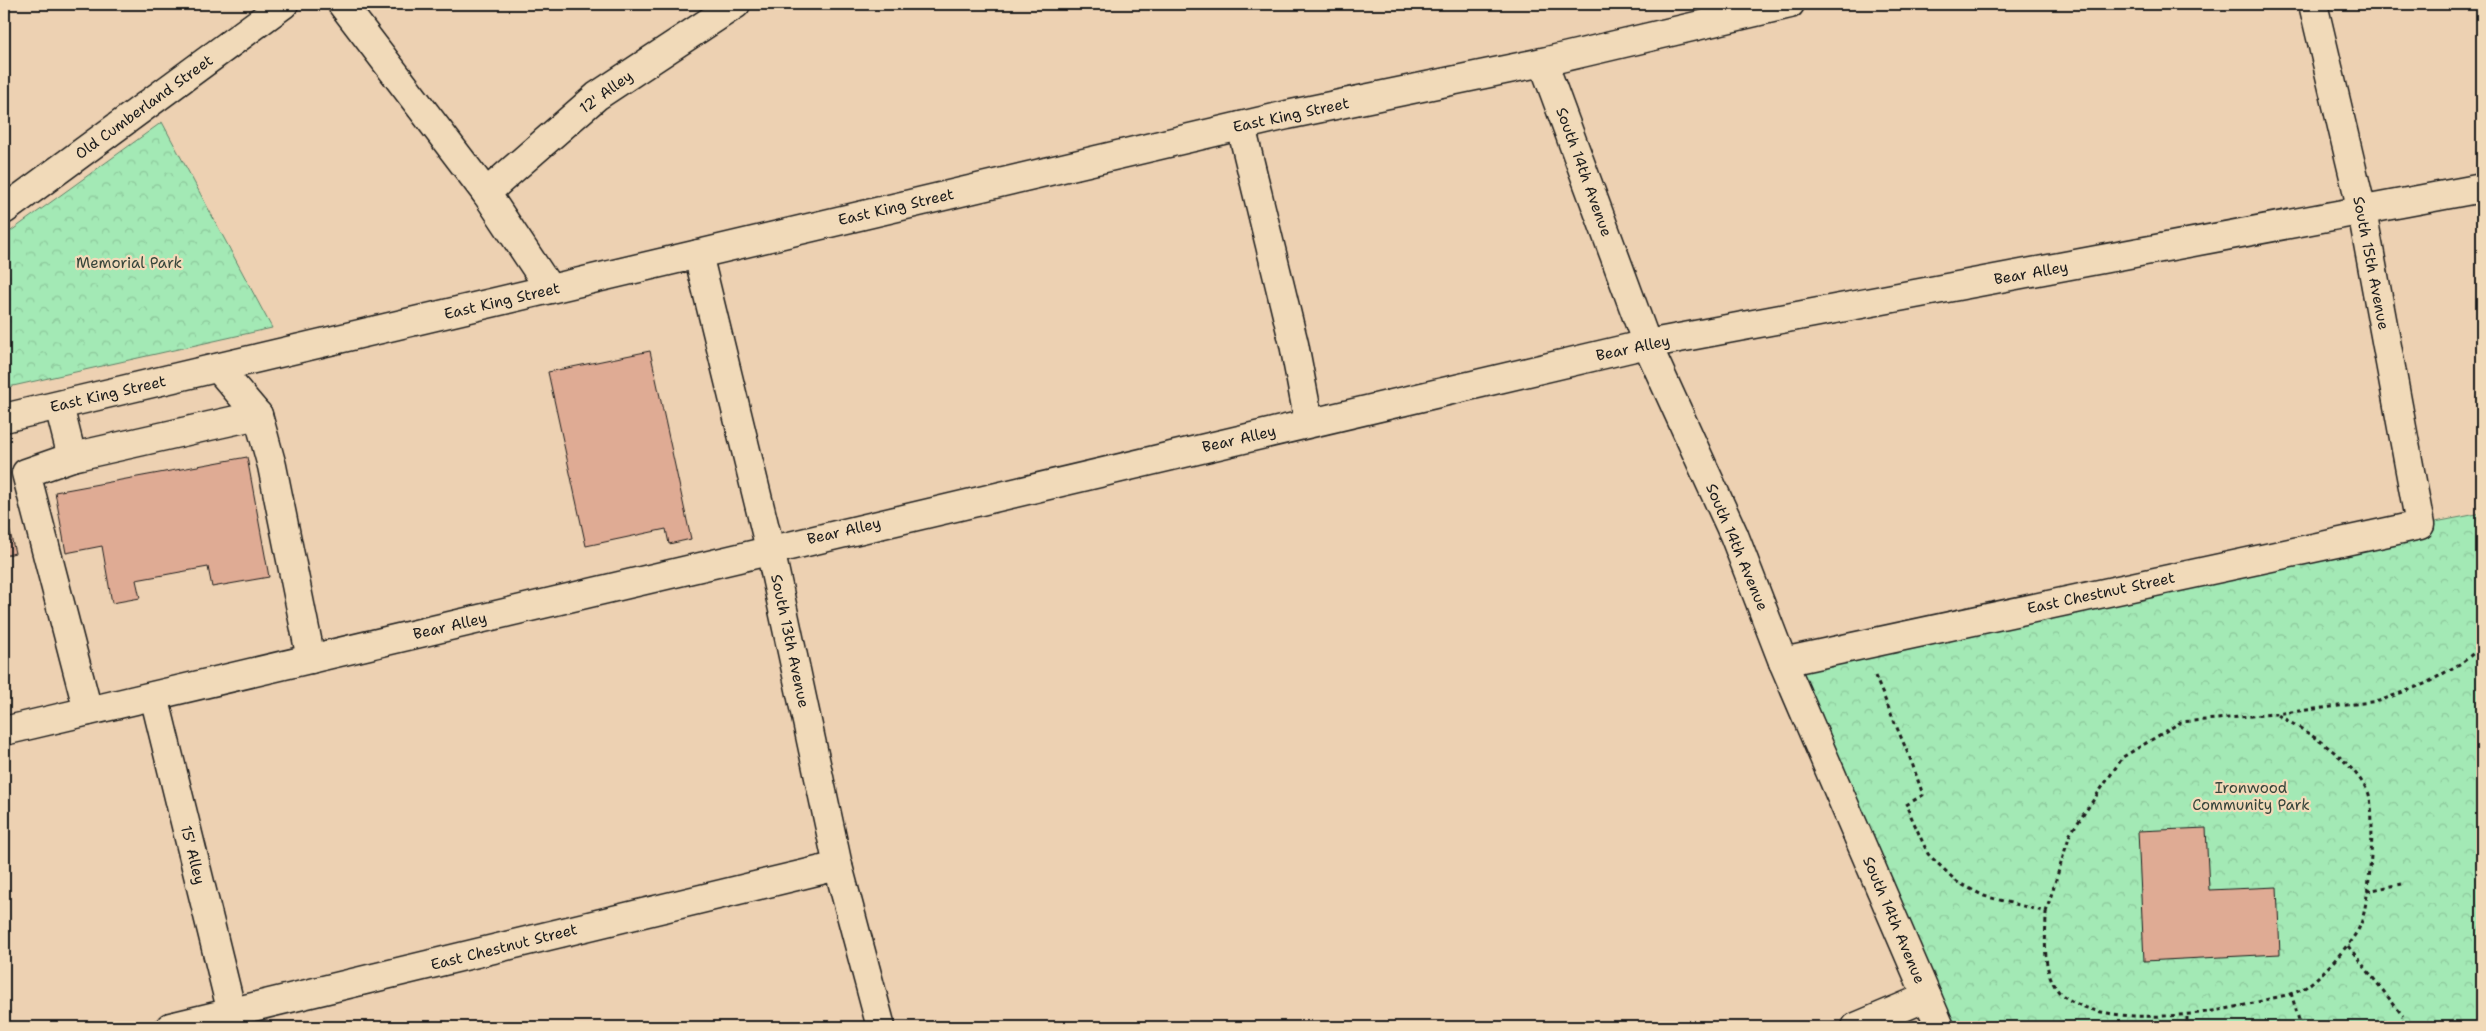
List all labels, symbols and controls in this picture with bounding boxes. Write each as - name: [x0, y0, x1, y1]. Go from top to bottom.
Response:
- street label: Old Cumberland Street: [71, 50, 217, 164]
- street label: 12' Alley: [575, 66, 637, 118]
- street label: East King Street: [1231, 93, 1351, 137]
- street label: South 14th Avenue: [1551, 105, 1617, 239]
- street label: East King Street: [836, 184, 956, 230]
- street label: South 15th Avenue: [2348, 195, 2394, 331]
- park label: Memorial Park: [76, 253, 182, 273]
- street label: Bear Alley: [1992, 257, 2070, 289]
- street label: East King Street: [442, 278, 562, 324]
- street label: Bear Alley: [1594, 330, 1672, 366]
- street label: East King Street: [48, 371, 168, 417]
- street label: Bear Alley: [1200, 421, 1278, 457]
- street label: South 14th Avenue: [1701, 480, 1773, 614]
- street label: Bear Alley: [805, 513, 883, 549]
- street label: East Chestnut Street: [2025, 568, 2177, 618]
- street label: South 13th Avenue: [766, 572, 814, 710]
- street label: Bear Alley: [411, 608, 489, 644]
- park label: Ironwood Community Park: [2192, 778, 2310, 815]
- street label: 15' Alley: [176, 823, 210, 887]
- street label: South 14th Avenue: [1858, 853, 1930, 987]
- street label: East Chestnut Street: [429, 919, 579, 975]

